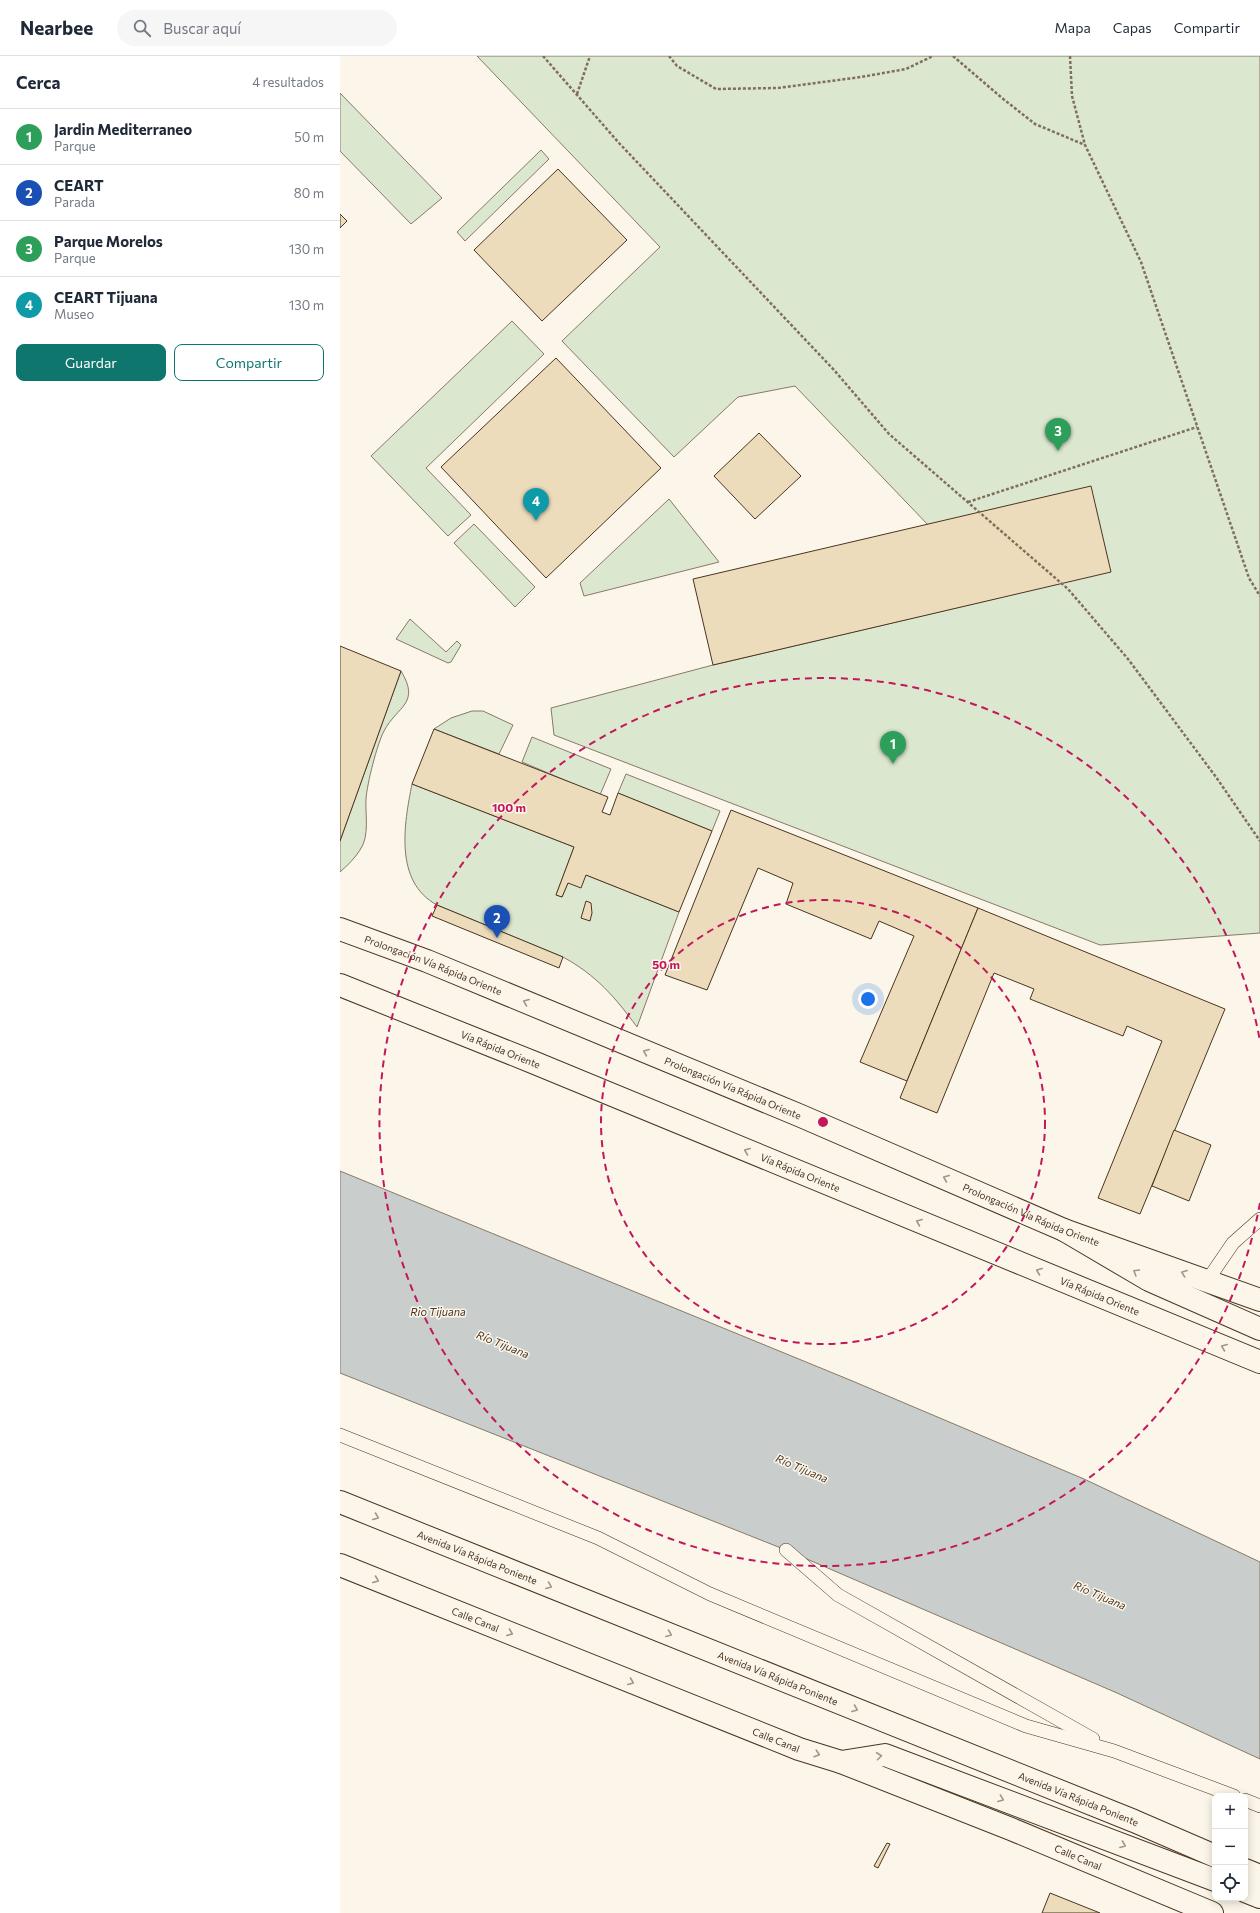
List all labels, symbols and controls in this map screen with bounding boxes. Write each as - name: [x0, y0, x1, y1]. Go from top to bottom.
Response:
- search box: [117, 10, 397, 46]
- text: Nearbee: [20, 16, 93, 39]
- icon: search: [131, 17, 153, 39]
- text: Buscar aquí: [163, 19, 241, 37]
- text: Mapa: [1055, 19, 1091, 36]
- text: Capas: [1113, 19, 1152, 36]
- text: Compartir: [1174, 19, 1240, 36]
- text: Cerca: [16, 72, 61, 93]
- text: 4 resultados: [252, 74, 324, 90]
- text: Jardin Mediterraneo: [54, 120, 192, 138]
- text: 1: [26, 129, 32, 145]
- text: 50 m: [294, 129, 324, 145]
- text: Parque: [54, 138, 96, 154]
- text: CEART: [54, 176, 104, 194]
- text: 2: [25, 185, 33, 201]
- text: 80 m: [294, 185, 324, 201]
- text: Parada: [54, 194, 95, 210]
- text: Parque Morelos: [54, 232, 163, 250]
- text: 3: [25, 241, 33, 257]
- text: 130 m: [289, 241, 324, 257]
- text: Parque: [54, 250, 96, 266]
- text: CEART Tijuana: [54, 288, 158, 306]
- text: 4: [25, 297, 33, 313]
- text: 130 m: [289, 297, 324, 313]
- text: Museo: [54, 306, 94, 322]
- button: Guardar: [16, 344, 166, 381]
- button: Compartir: [174, 344, 324, 381]
- pin: 3: [1045, 418, 1071, 451]
- pin: 4: [523, 488, 549, 521]
- pin: 1: [880, 731, 906, 764]
- text: 100 m: [492, 800, 526, 814]
- pin: 2: [484, 905, 510, 938]
- street label: Prolongación Vía Rápida Oriente: [363, 933, 504, 997]
- text: 50 m: [652, 957, 680, 971]
- your location: [858, 989, 878, 1009]
- one-way arrow: [522, 999, 530, 1007]
- street label: Vía Rápida Oriente: [459, 1028, 542, 1071]
- one-way arrow: [642, 1049, 650, 1057]
- street label: Prolongación Vía Rápida Oriente: [663, 1054, 803, 1122]
- centre of rings: [816, 1115, 830, 1129]
- one-way arrow: [744, 1147, 751, 1155]
- street label: Vía Rápida Oriente: [759, 1151, 842, 1194]
- one-way arrow: [943, 1175, 950, 1183]
- street label: Prolongación Vía Rápida Oriente: [961, 1181, 1101, 1248]
- one-way arrow: [915, 1218, 922, 1226]
- one-way arrow: [1036, 1268, 1044, 1276]
- one-way arrow: [1180, 1269, 1187, 1278]
- one-way arrow: [1133, 1270, 1140, 1277]
- street label: Vía Rápida Oriente: [1058, 1274, 1141, 1318]
- water label: Rio Tijuana: [410, 1305, 466, 1318]
- water label: Río Tijuana: [475, 1328, 531, 1361]
- one-way arrow: [1220, 1344, 1227, 1352]
- water label: Río Tijuana: [774, 1451, 830, 1485]
- one-way arrow: [373, 1512, 380, 1520]
- street label: Avenida Vía Rápida Poniente: [415, 1528, 539, 1587]
- one-way arrow: [373, 1575, 380, 1583]
- water label: Río Tijuana: [1072, 1578, 1128, 1612]
- one-way arrow: [544, 1581, 552, 1589]
- street label: Calle Canal: [450, 1604, 501, 1634]
- one-way arrow: [506, 1629, 513, 1637]
- one-way arrow: [666, 1630, 673, 1638]
- street label: Avenida Vía Rápida Poniente: [716, 1648, 840, 1707]
- one-way arrow: [627, 1677, 634, 1685]
- one-way arrow: [850, 1704, 858, 1712]
- street label: Calle Canal: [751, 1725, 802, 1755]
- one-way arrow: [813, 1750, 820, 1758]
- one-way arrow: [876, 1752, 882, 1761]
- street label: Avenida Vía Rápida Poniente: [1017, 1769, 1141, 1828]
- map controls: [1212, 1793, 1248, 1901]
- button: +: [1212, 1793, 1248, 1829]
- one-way arrow: [998, 1794, 1005, 1802]
- button: −: [1212, 1829, 1248, 1865]
- one-way arrow: [1119, 1840, 1126, 1848]
- street label: Calle Canal: [1053, 1842, 1104, 1872]
- button: locate: [1212, 1865, 1248, 1901]

